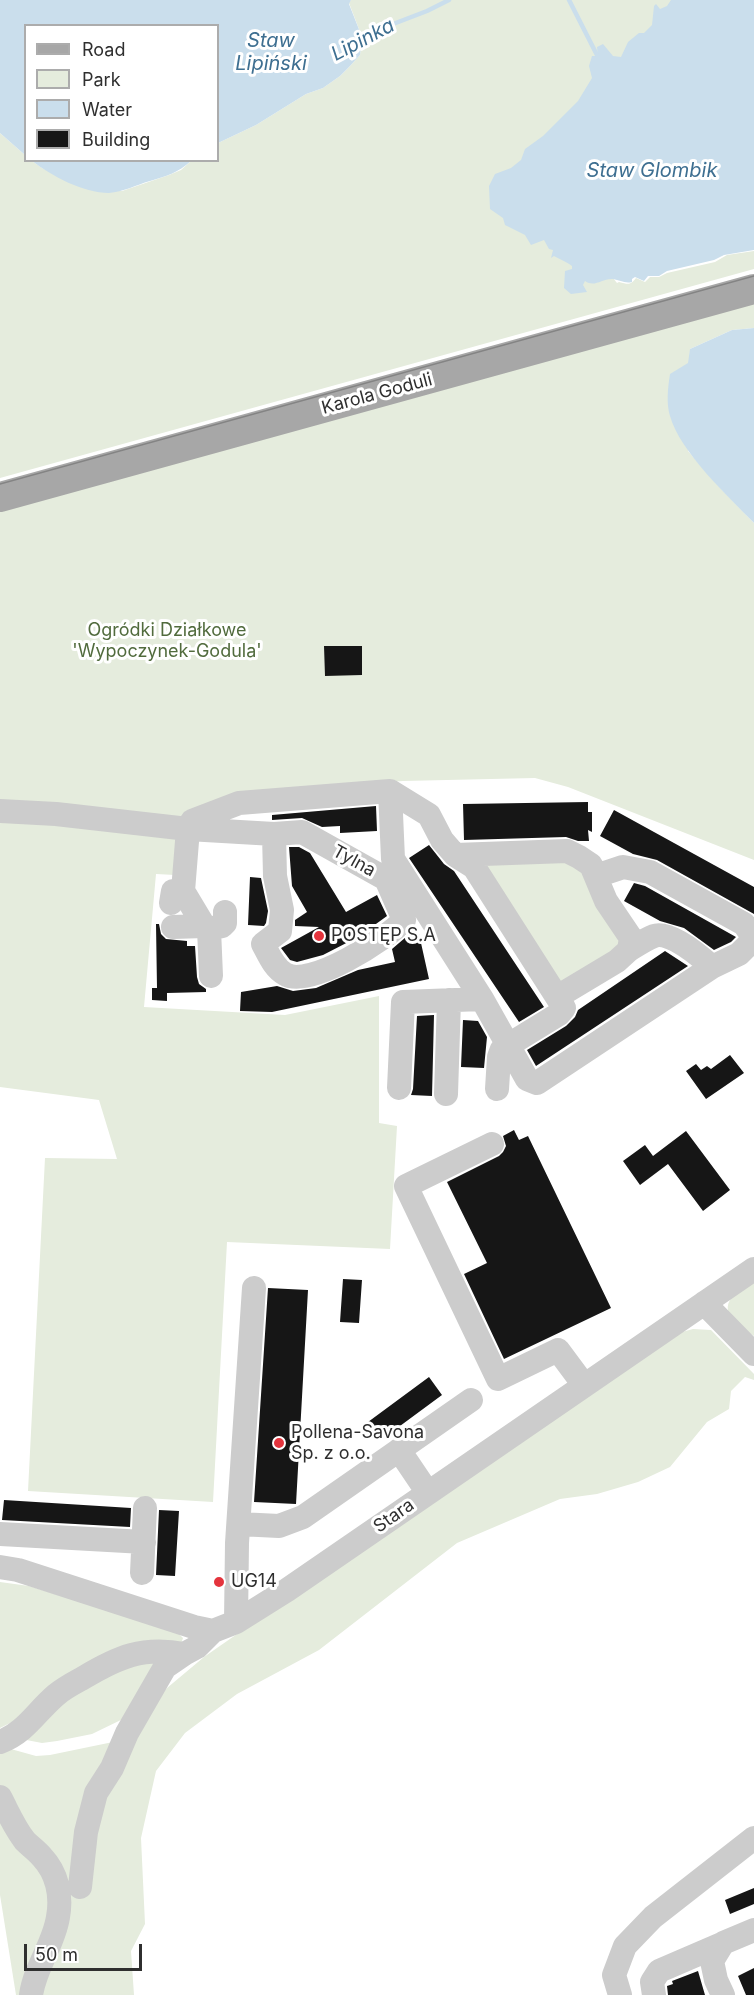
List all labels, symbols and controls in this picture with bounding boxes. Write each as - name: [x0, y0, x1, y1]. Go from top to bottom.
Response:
- water label: Lipinka: [327, 13, 399, 67]
- legend: [24, 24, 219, 162]
- water label: Staw Lipiński: [235, 29, 307, 76]
- text: Road: [82, 39, 125, 60]
- text: Park: [82, 69, 121, 90]
- text: Water: [82, 99, 132, 120]
- text: Building: [82, 129, 150, 150]
- water label: Staw Glombik: [587, 159, 717, 183]
- street label: Karola Goduli: [319, 369, 435, 419]
- park label: Ogródki Działkowe 'Wypoczynek-Godula': [72, 620, 262, 662]
- street label: Tylna: [329, 840, 379, 882]
- place label: POSTĘP S.A: [331, 925, 436, 947]
- marker: POSTĘP S.A: [312, 929, 326, 943]
- place label: Pollena-Savona Sp. z o.o.: [291, 1422, 424, 1464]
- marker: Pollena-Savona Sp. z o.o.: [272, 1436, 286, 1450]
- street label: Stara: [370, 1494, 418, 1538]
- place label: UG14: [231, 1571, 277, 1593]
- marker: UG14: [212, 1575, 226, 1589]
- scale bar: [27, 1932, 146, 1970]
- text: 50 m: [35, 1944, 78, 1965]

